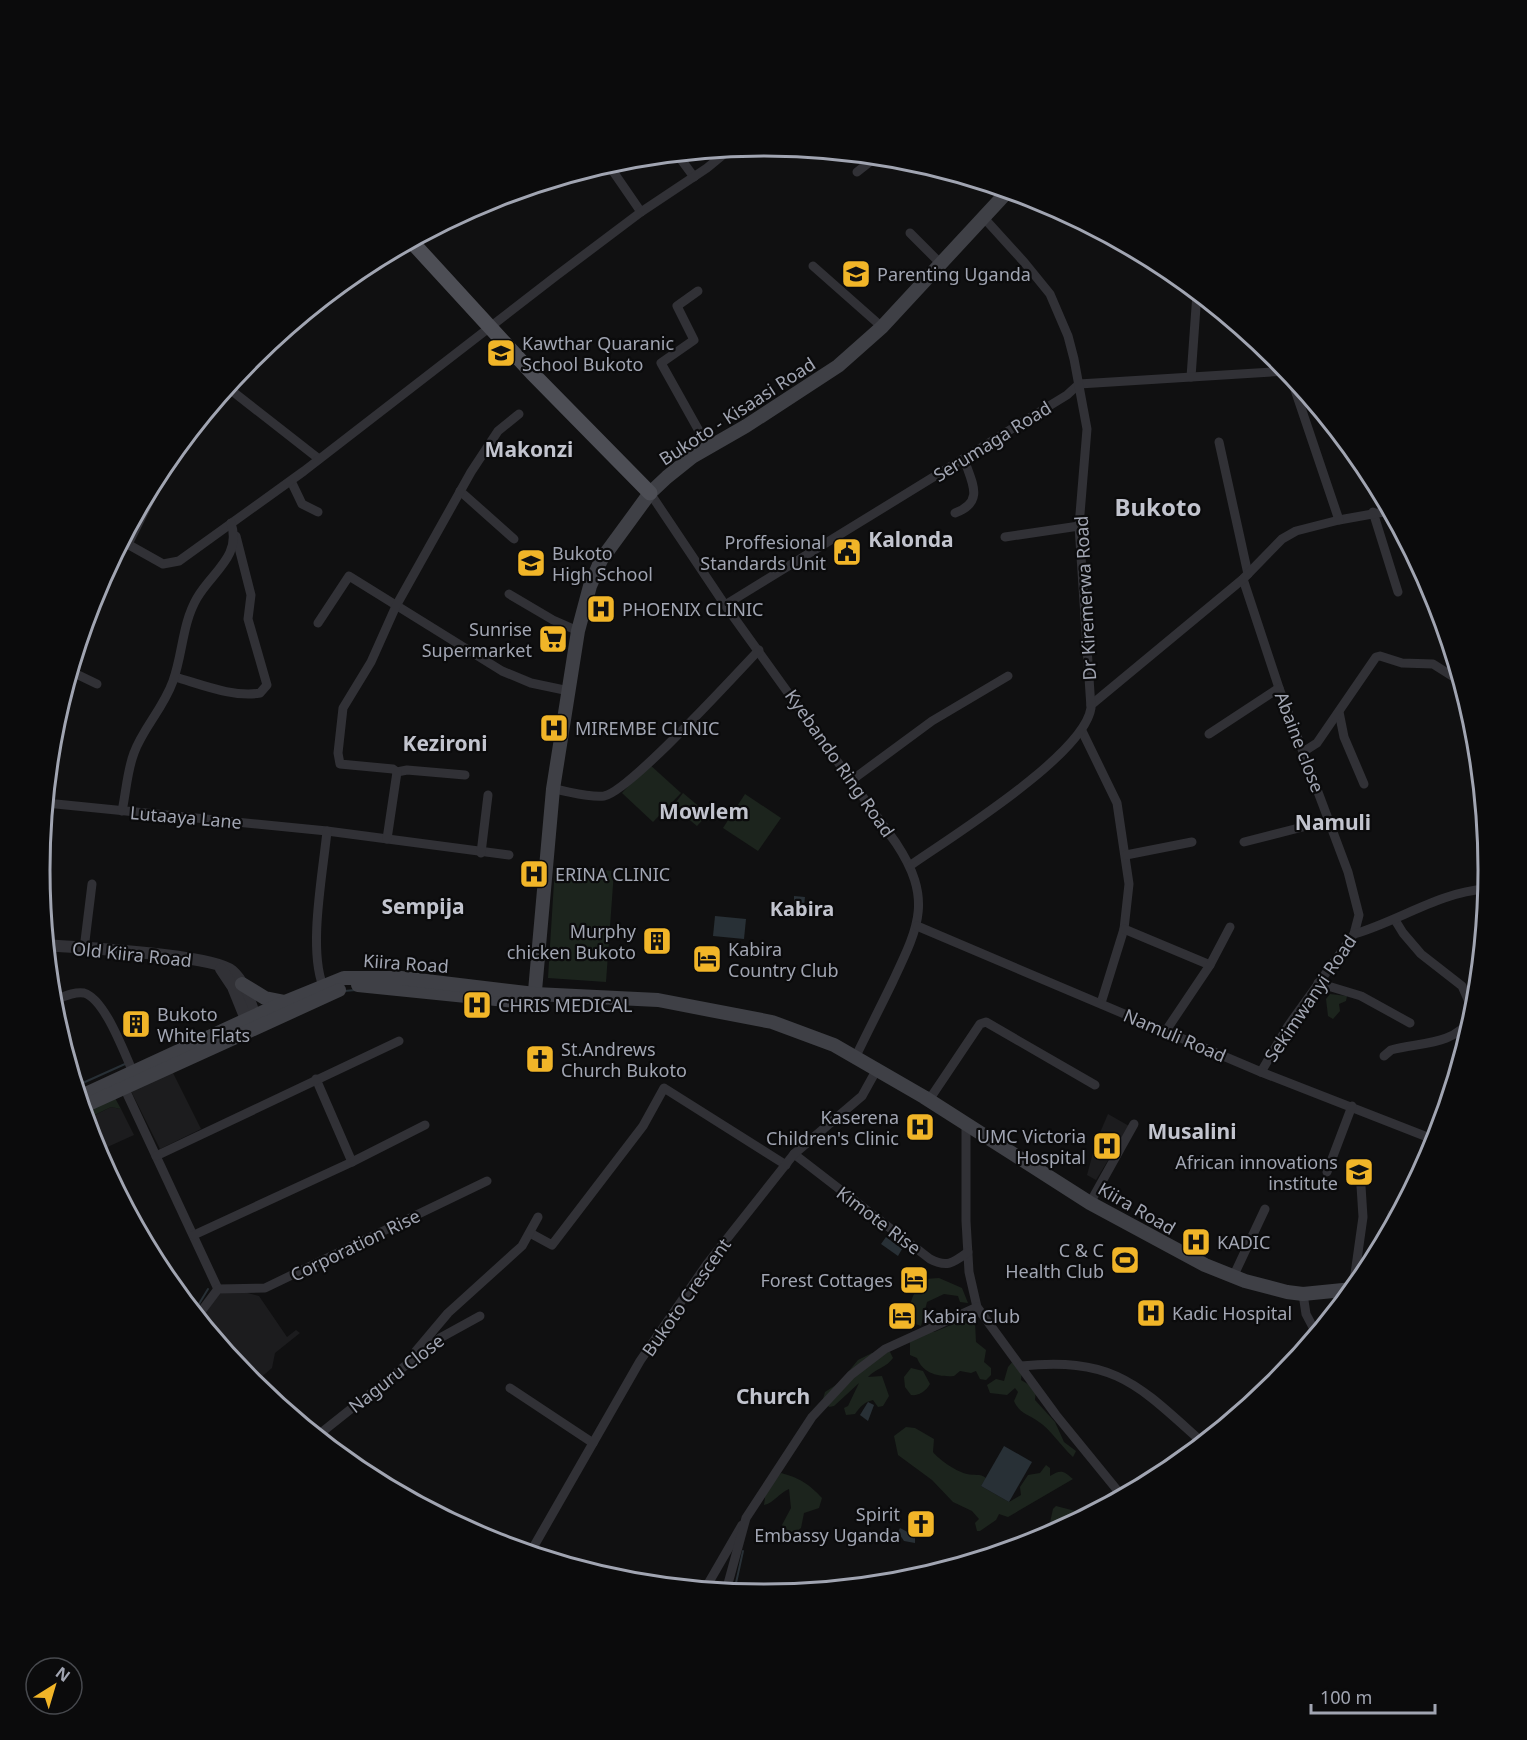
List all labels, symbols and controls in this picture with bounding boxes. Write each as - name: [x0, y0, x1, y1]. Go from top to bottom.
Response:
- school or university icon: Parenting Uganda: [840, 258, 872, 290]
- place label: Parenting Uganda: [877, 262, 1031, 286]
- place label: Kawthar Quaranic School Bukoto: [522, 331, 674, 376]
- school or university icon: Kawthar Quaranic School Bukoto: [485, 337, 517, 369]
- street label: Bukoto - Kisaasi Road: [654, 351, 820, 471]
- street label: Serumaga Road: [929, 395, 1055, 487]
- district label: Makonzi: [485, 435, 573, 463]
- district label: Bukoto: [1115, 490, 1201, 523]
- street label: Dr Kiremerwa Road: [1069, 515, 1101, 681]
- district label: Kalonda: [868, 525, 954, 553]
- place label: Proffesional Standards Unit: [700, 530, 827, 575]
- public building icon: Proffesional Standards Unit: [831, 536, 863, 568]
- place label: Bukoto High School: [552, 541, 653, 586]
- school or university icon: Bukoto High School: [515, 547, 547, 579]
- hospital icon: PHOENIX CLINIC: [585, 593, 617, 625]
- place label: PHOENIX CLINIC: [622, 597, 763, 621]
- place label: Sunrise Supermarket: [422, 617, 532, 662]
- supermarket icon: Sunrise Supermarket: [537, 623, 569, 655]
- street label: Kyebando Ring Road: [780, 684, 900, 842]
- street label: Abaine close: [1270, 688, 1330, 796]
- hospital icon: MIREMBE CLINIC: [538, 712, 570, 744]
- place label: MIREMBE CLINIC: [575, 716, 719, 740]
- district label: Kezironi: [403, 729, 487, 757]
- district label: Mowlem: [659, 797, 749, 825]
- street label: Lutaaya Lane: [129, 800, 243, 834]
- district label: Namuli: [1295, 808, 1371, 836]
- hospital icon: ERINA CLINIC: [518, 858, 550, 890]
- place label: ERINA CLINIC: [555, 862, 670, 886]
- district label: Sempija: [382, 892, 464, 920]
- district label: Kabira: [770, 895, 834, 922]
- place label: Murphy chicken Bukoto: [507, 919, 637, 964]
- building icon: Murphy chicken Bukoto: [641, 925, 673, 957]
- street label: Sekimwanyi Road: [1259, 930, 1361, 1066]
- street label: Old Kiira Road: [71, 936, 193, 972]
- place label: Kabira Country Club: [728, 937, 839, 982]
- hotel icon: Kabira Country Club: [691, 943, 723, 975]
- street label: Kiira Road: [362, 948, 450, 978]
- hospital icon: CHRIS MEDICAL: [461, 989, 493, 1021]
- place label: CHRIS MEDICAL: [498, 993, 632, 1017]
- place label: Bukoto White Flats: [157, 1002, 250, 1047]
- street label: Namuli Road: [1120, 1003, 1230, 1067]
- building icon: Bukoto White Flats: [120, 1008, 152, 1040]
- place label: St.Andrews Church Bukoto: [561, 1037, 687, 1082]
- church icon: St.Andrews Church Bukoto: [524, 1043, 556, 1075]
- place label: Kaserena Children's Clinic: [766, 1105, 899, 1150]
- hospital icon: Kaserena Children's Clinic: [904, 1111, 936, 1143]
- district label: Musalini: [1147, 1117, 1237, 1145]
- place label: UMC Victoria Hospital: [977, 1124, 1086, 1169]
- hospital icon: UMC Victoria Hospital: [1091, 1130, 1123, 1162]
- place label: African innovations institute: [1175, 1150, 1338, 1195]
- school or university icon: African innovations institute: [1343, 1156, 1375, 1188]
- street label: Kiira Road: [1094, 1176, 1180, 1240]
- street label: Kimote Rise: [832, 1180, 926, 1260]
- street label: Corporation Rise: [286, 1203, 424, 1287]
- hospital icon: KADIC: [1180, 1226, 1212, 1258]
- place label: KADIC: [1217, 1230, 1270, 1254]
- street label: Bukoto Crescent: [636, 1233, 736, 1361]
- place label: C & C Health Club: [1005, 1238, 1104, 1283]
- sports icon: C & C Health Club: [1109, 1244, 1141, 1276]
- hotel icon: Forest Cottages: [898, 1264, 930, 1296]
- place label: Forest Cottages: [761, 1268, 893, 1292]
- hospital icon: Kadic Hospital: [1135, 1297, 1167, 1329]
- hotel icon: Kabira Club: [886, 1300, 918, 1332]
- place label: Kadic Hospital: [1172, 1301, 1292, 1325]
- place label: Kabira Club: [923, 1304, 1020, 1328]
- street label: Naguru Close: [343, 1328, 449, 1418]
- district label: Church: [736, 1382, 810, 1410]
- place label: Spirit Embassy Uganda: [754, 1502, 901, 1547]
- church icon: Spirit Embassy Uganda: [905, 1508, 937, 1540]
- north arrow: [24, 1656, 84, 1716]
- text: N: [51, 1661, 75, 1687]
- scale bar: [1311, 1677, 1436, 1715]
- text: 100 m: [1320, 1685, 1372, 1709]

